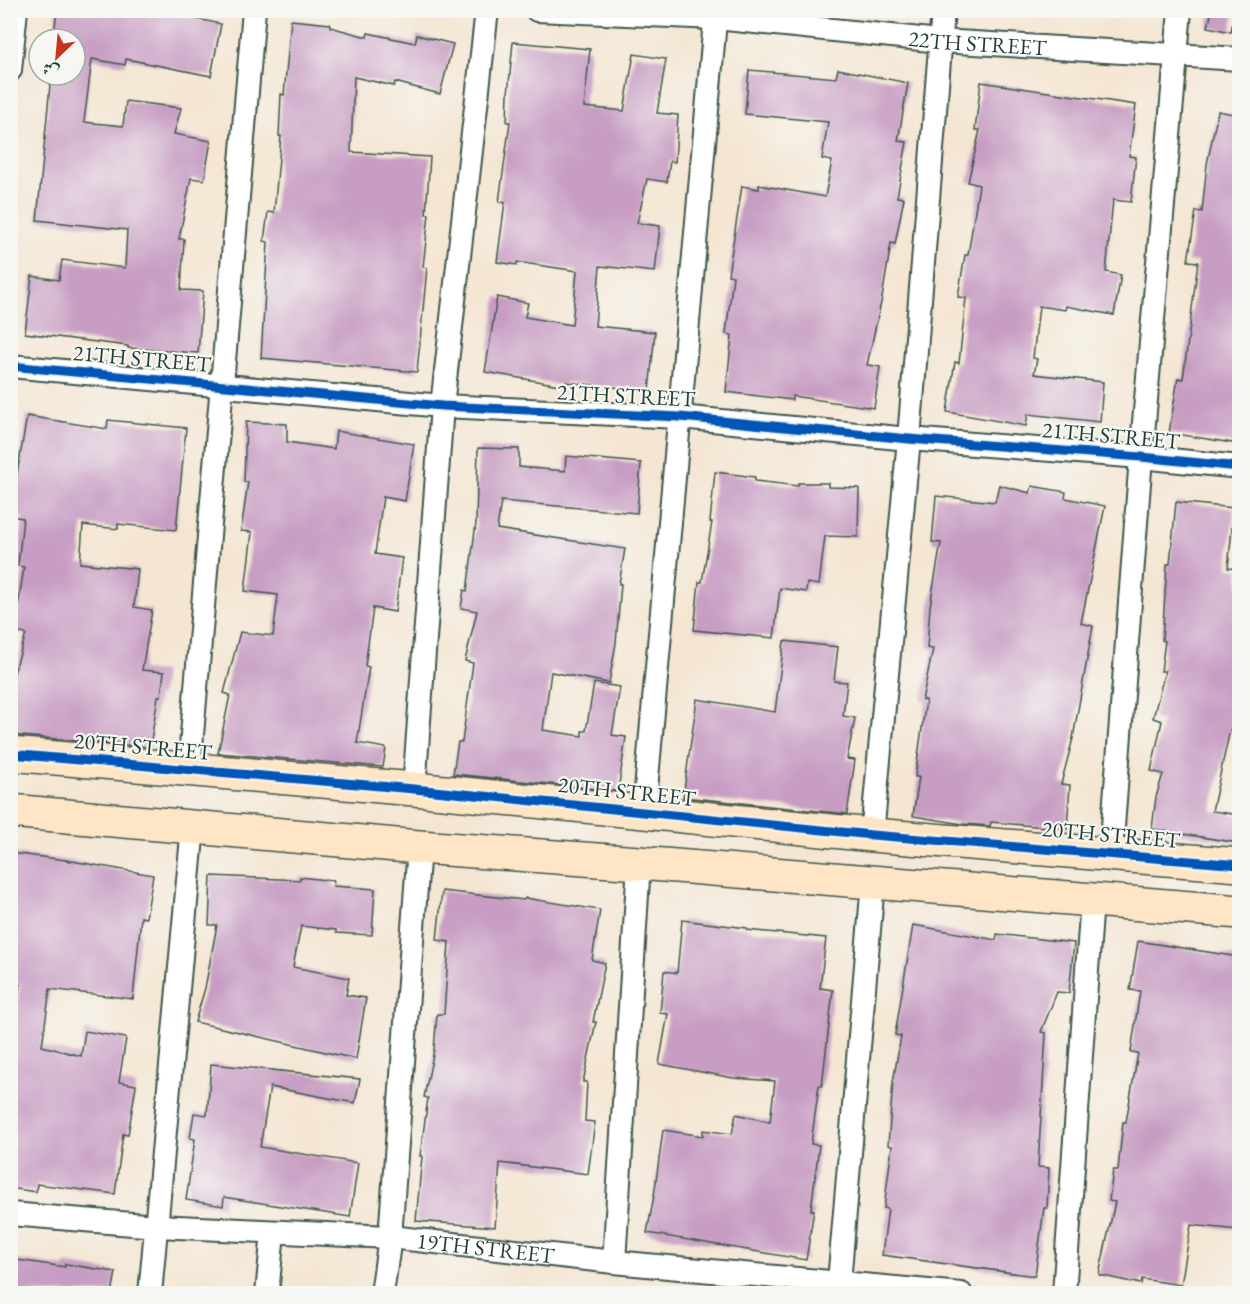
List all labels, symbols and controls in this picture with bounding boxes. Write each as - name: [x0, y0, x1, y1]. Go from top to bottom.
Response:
- street label: 22TH STREET: [907, 24, 1048, 62]
- north arrow: [27, 27, 87, 87]
- text: ش: [39, 57, 62, 83]
- street label: 21TH STREET: [72, 338, 212, 379]
- street label: 21TH STREET: [556, 377, 696, 414]
- street label: 21TH STREET: [1041, 415, 1181, 456]
- street label: 20TH STREET: [73, 726, 213, 767]
- street label: 20TH STREET: [557, 770, 697, 813]
- street label: 20TH STREET: [1041, 814, 1181, 855]
- street label: 19TH STREET: [415, 1226, 556, 1270]

